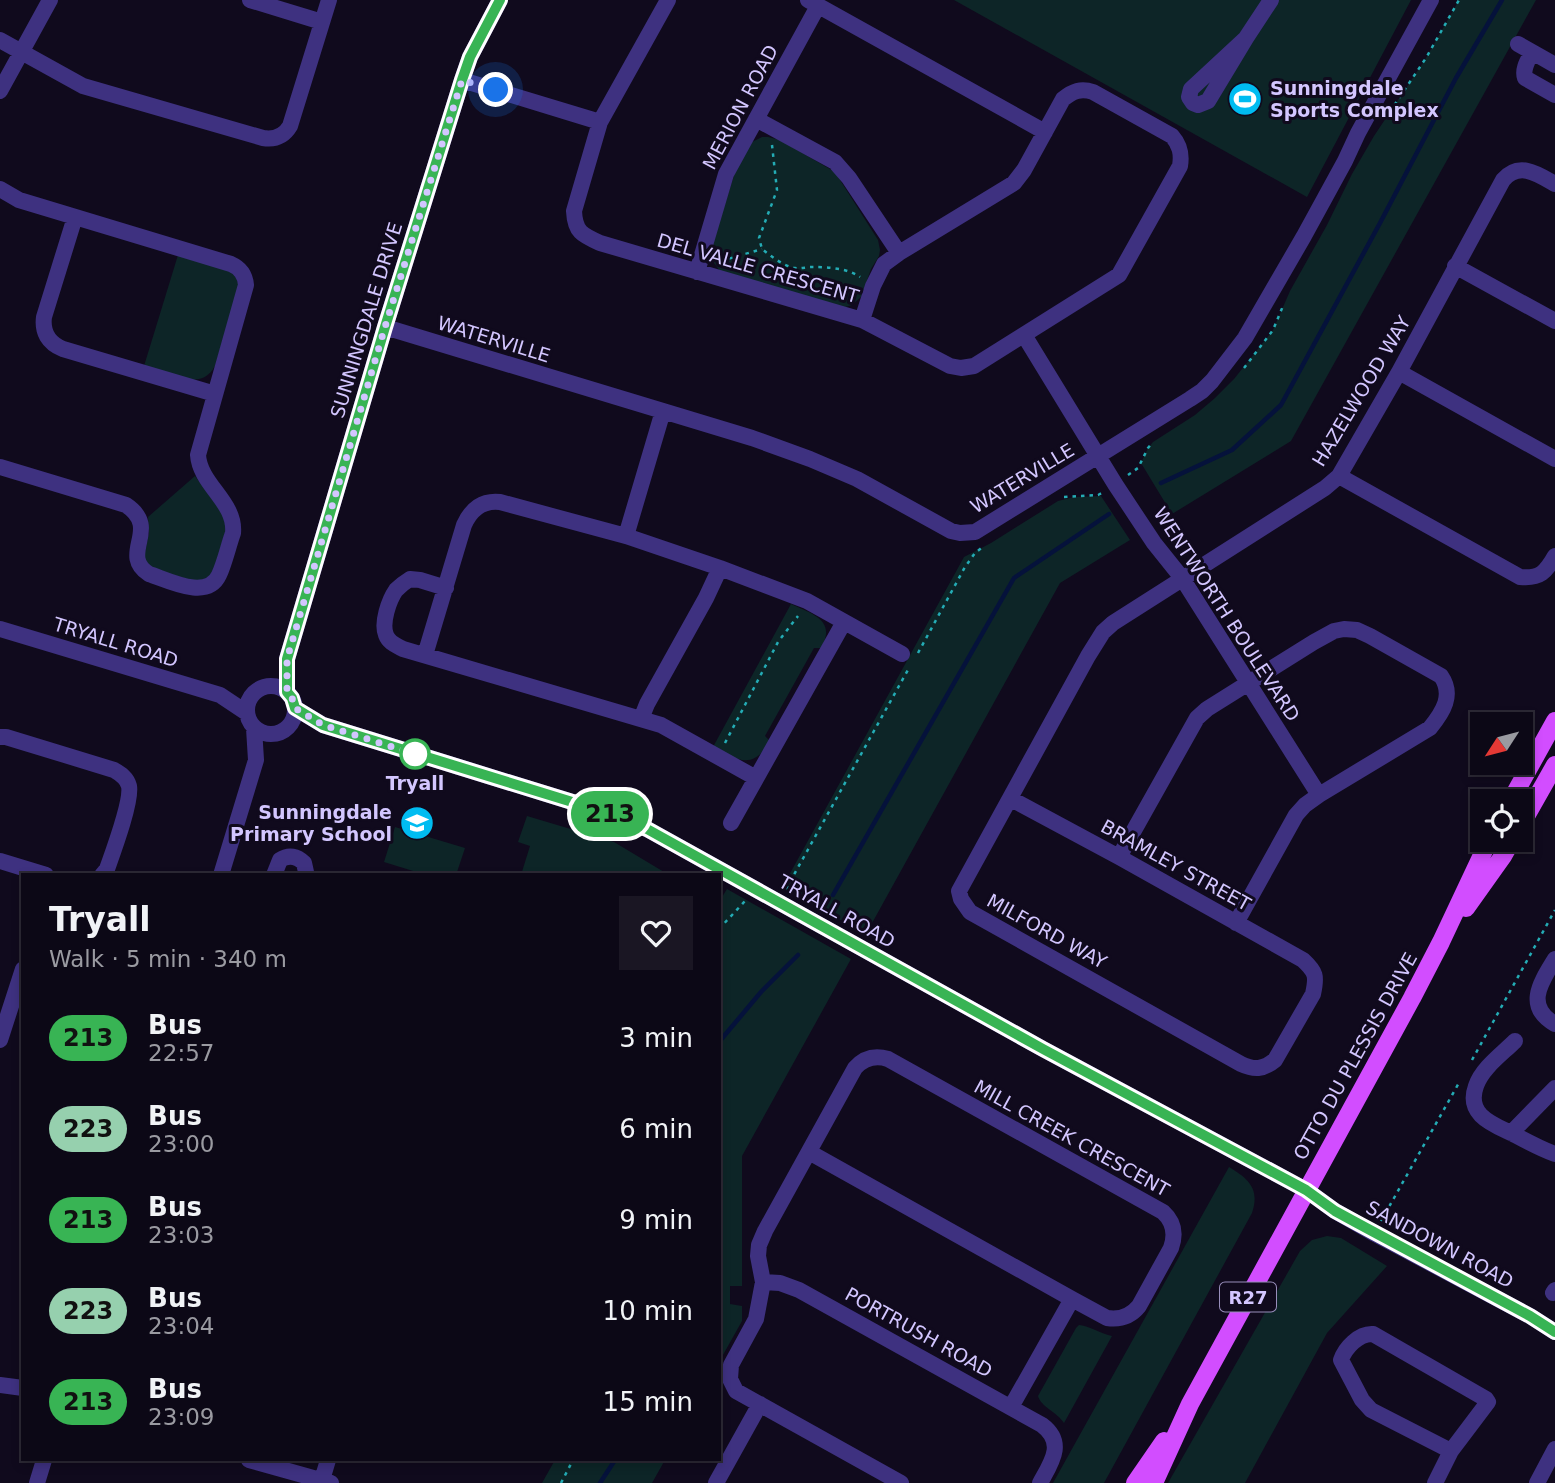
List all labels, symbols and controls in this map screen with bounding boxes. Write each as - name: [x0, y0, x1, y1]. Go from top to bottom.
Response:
- street label: MERION ROAD: [698, 41, 782, 173]
- your location: [478, 72, 513, 107]
- place label: Sunningdale Sports Complex: [1270, 77, 1439, 121]
- sports icon: Sunningdale Sports Complex: [1226, 80, 1264, 118]
- street label: SUNNINGDALE DRIVE: [326, 220, 406, 420]
- street label: DEL VALLE CRESCENT: [655, 229, 862, 307]
- street label: WATERVILLE: [435, 311, 553, 367]
- street label: HAZELWOOD WAY: [1307, 312, 1415, 470]
- street label: WATERVILLE: [966, 438, 1078, 518]
- street label: WENTWORTH BOULEVARD: [1149, 503, 1305, 725]
- street label: TRYALL ROAD: [50, 612, 181, 671]
- north arrow: [1470, 712, 1533, 775]
- map controls: [1470, 712, 1533, 852]
- marker: Tryall: [400, 739, 430, 769]
- place label: Tryall: [386, 772, 444, 794]
- button: locate: [1470, 789, 1533, 852]
- line badge: 213: [570, 791, 650, 837]
- text: 213: [585, 800, 635, 828]
- place label: Sunningdale Primary School: [230, 801, 392, 845]
- school or university icon: Sunningdale Primary School: [398, 804, 436, 842]
- street label: BRAMLEY STREET: [1097, 815, 1255, 915]
- street label: TRYALL ROAD: [774, 870, 899, 952]
- street label: MILFORD WAY: [983, 889, 1111, 973]
- button: heart: [619, 896, 693, 970]
- text: Tryall: [49, 900, 151, 939]
- text: Walk · 5 min · 340 m: [49, 946, 287, 972]
- street label: OTTO DU PLESSIS DRIVE: [1289, 948, 1421, 1164]
- text: Bus: [148, 1010, 202, 1040]
- text: 3 min: [619, 1023, 693, 1053]
- text: 213: [63, 1024, 113, 1052]
- text: 22:57: [148, 1040, 214, 1066]
- street label: MILL CREEK CRESCENT: [971, 1075, 1174, 1201]
- text: Bus: [148, 1101, 202, 1131]
- text: 6 min: [619, 1114, 693, 1144]
- text: 223: [63, 1115, 113, 1143]
- text: 23:00: [148, 1131, 214, 1157]
- text: Bus: [148, 1192, 202, 1222]
- street label: SANDOWN ROAD: [1363, 1196, 1517, 1292]
- text: 9 min: [619, 1205, 693, 1235]
- text: 213: [63, 1206, 113, 1234]
- text: 23:03: [148, 1222, 214, 1248]
- street label: PORTRUSH ROAD: [842, 1282, 996, 1382]
- road number: R27: [1220, 1282, 1276, 1312]
- text: Bus: [148, 1283, 202, 1313]
- text: 10 min: [603, 1296, 693, 1326]
- text: 223: [63, 1297, 113, 1325]
- text: 23:04: [148, 1313, 214, 1339]
- text: Bus: [148, 1374, 202, 1404]
- text: 15 min: [603, 1387, 693, 1417]
- text: 213: [63, 1388, 113, 1416]
- text: 23:09: [148, 1404, 214, 1430]

